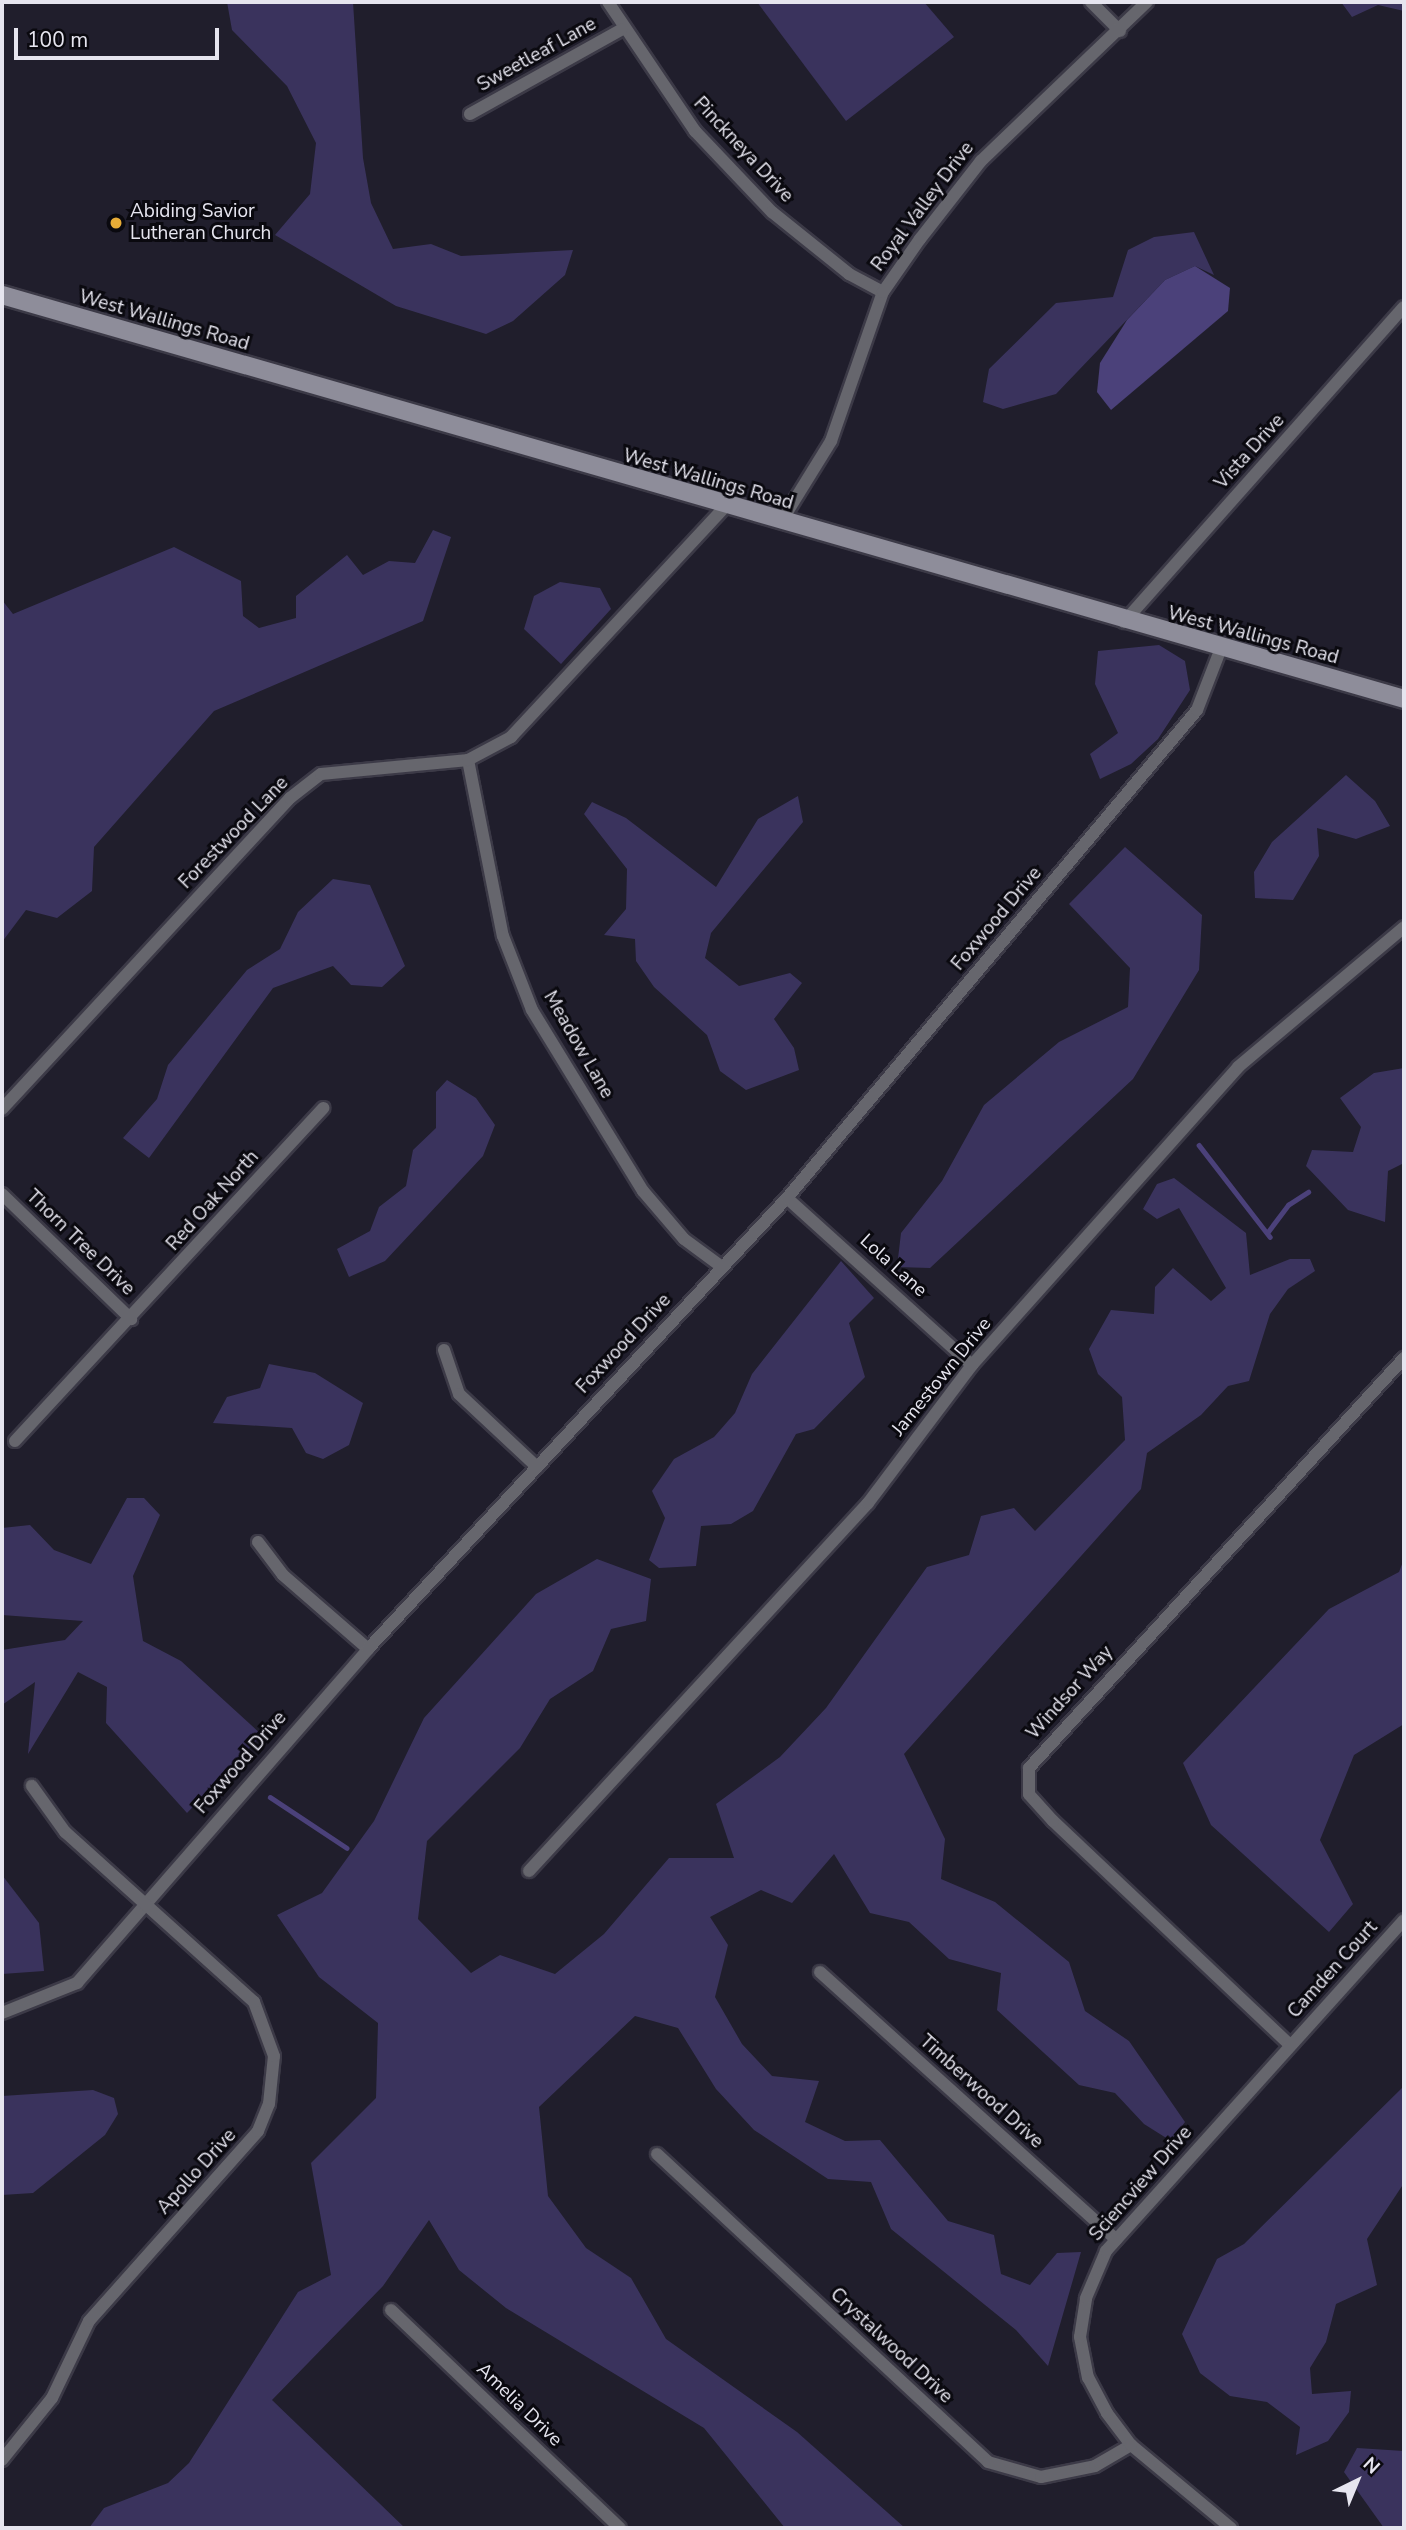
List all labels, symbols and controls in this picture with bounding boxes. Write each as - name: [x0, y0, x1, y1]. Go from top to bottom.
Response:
- street label: Sweetleaf Lane: [474, 13, 600, 97]
- scale bar: [18, 14, 222, 58]
- text: 100 m: [27, 26, 88, 54]
- street label: Pinckneya Drive: [688, 93, 798, 207]
- street label: Royal Valley Drive: [867, 138, 979, 276]
- place label: Abiding Savior Lutheran Church: [130, 201, 271, 245]
- marker: Abiding Savior Lutheran Church: [108, 215, 124, 231]
- street label: West Wallings Road: [76, 286, 252, 356]
- street label: Vista Drive: [1210, 410, 1290, 494]
- street label: West Wallings Road: [620, 445, 796, 515]
- street label: West Wallings Road: [1165, 602, 1341, 670]
- street label: Forestwood Lane: [175, 772, 293, 894]
- street label: Foxwood Drive: [947, 863, 1047, 975]
- street label: Meadow Lane: [538, 987, 618, 1103]
- street label: Red Oak North: [162, 1146, 264, 1256]
- street label: Thorn Tree Drive: [21, 1185, 139, 1301]
- street label: Lola Lane: [855, 1230, 931, 1302]
- street label: Foxwood Drive: [572, 1289, 676, 1399]
- street label: Jamestown Drive: [887, 1313, 997, 1441]
- street label: Windsor Way: [1022, 1641, 1118, 1745]
- street label: Foxwood Drive: [190, 1707, 292, 1819]
- street label: Camden Court: [1283, 1917, 1383, 2023]
- street label: Timberwood Drive: [914, 2030, 1048, 2154]
- street label: Sciencview Drive: [1085, 2122, 1197, 2246]
- street label: Apollo Drive: [153, 2125, 241, 2219]
- street label: Crystalwood Drive: [825, 2283, 957, 2409]
- street label: Amelia Drive: [471, 2358, 567, 2452]
- north arrow: [1322, 2446, 1392, 2516]
- text: N: [1357, 2451, 1385, 2480]

